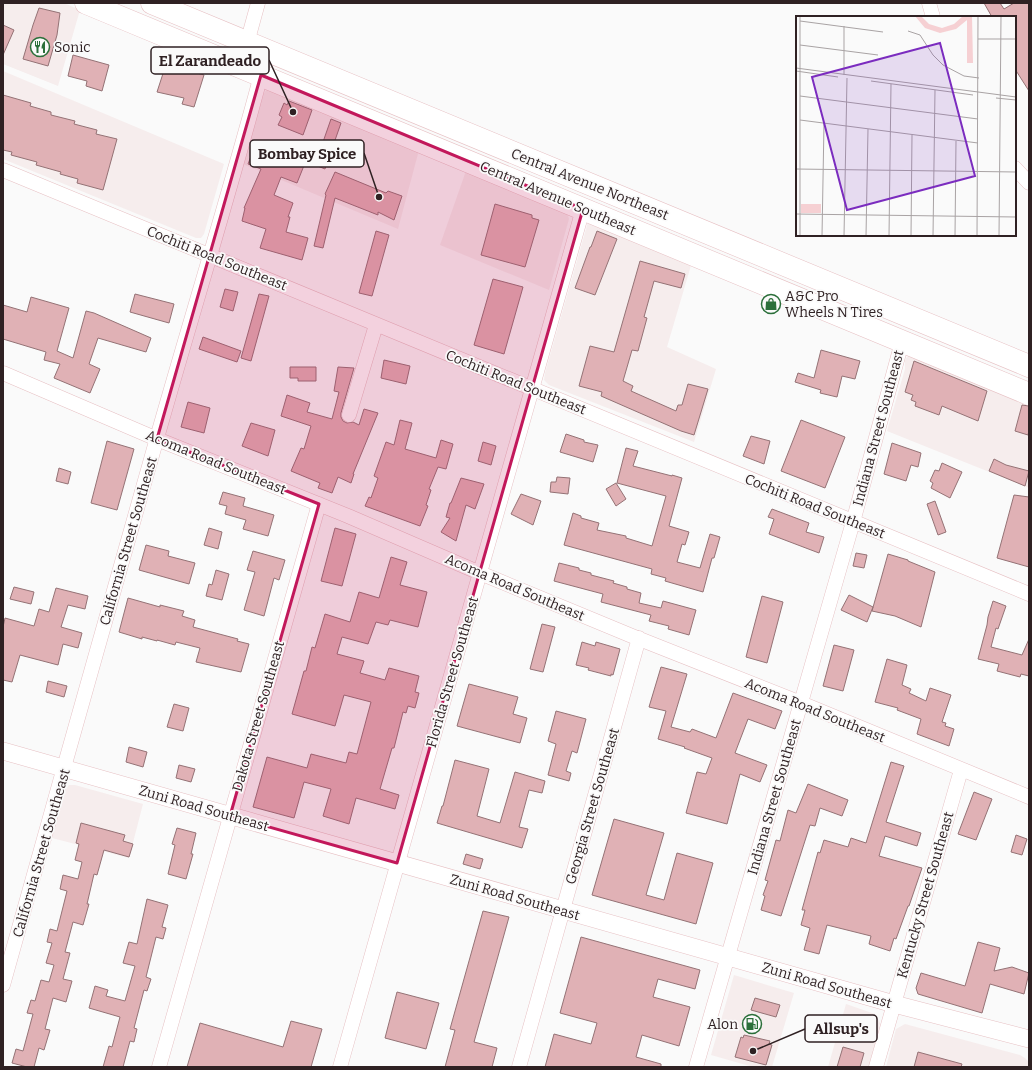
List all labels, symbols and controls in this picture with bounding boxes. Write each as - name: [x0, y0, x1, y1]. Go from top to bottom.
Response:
- inset map: [796, 16, 1016, 236]
- restaurant icon: Sonic: [29, 36, 51, 58]
- place label: Sonic: [54, 39, 90, 56]
- callout: El Zarandeado: [151, 47, 269, 74]
- text: El Zarandeado: [159, 52, 262, 70]
- callout: Bombay Spice: [250, 140, 364, 167]
- text: Bombay Spice: [258, 145, 356, 163]
- street label: Central Avenue Northeast: [509, 145, 671, 224]
- street label: Central Avenue Southeast: [477, 158, 639, 239]
- street label: Cochiti Road Southeast: [144, 223, 289, 294]
- place label: A&C Pro Wheels N Tires: [785, 288, 883, 321]
- shop icon: A&C Pro Wheels N Tires: [760, 293, 782, 315]
- street label: Cochiti Road Southeast: [443, 347, 588, 418]
- street label: Indiana Street Southeast: [849, 348, 908, 508]
- street label: Acoma Road Southeast: [143, 427, 288, 498]
- street label: California Street Southeast: [96, 455, 161, 627]
- street label: Cochiti Road Southeast: [742, 471, 887, 542]
- street label: Acoma Road Southeast: [443, 550, 587, 625]
- street label: Florida Street Southeast: [423, 595, 482, 750]
- street label: Dakota Street Southeast: [229, 639, 288, 794]
- street label: Acoma Road Southeast: [742, 675, 887, 746]
- street label: Indiana Street Southeast: [744, 717, 805, 877]
- street label: Georgia Street Southeast: [562, 726, 623, 886]
- street label: California Street Southeast: [9, 767, 74, 939]
- street label: Zuni Road Southeast: [137, 782, 271, 835]
- street label: Kentucky Street Southeast: [894, 810, 957, 980]
- street label: Zuni Road Southeast: [448, 871, 582, 924]
- street label: Zuni Road Southeast: [760, 959, 894, 1012]
- fuel station icon: Alon: [741, 1013, 763, 1035]
- callout: Allsup's: [805, 1015, 877, 1042]
- place label: Alon: [707, 1016, 738, 1033]
- text: Allsup's: [813, 1020, 869, 1038]

